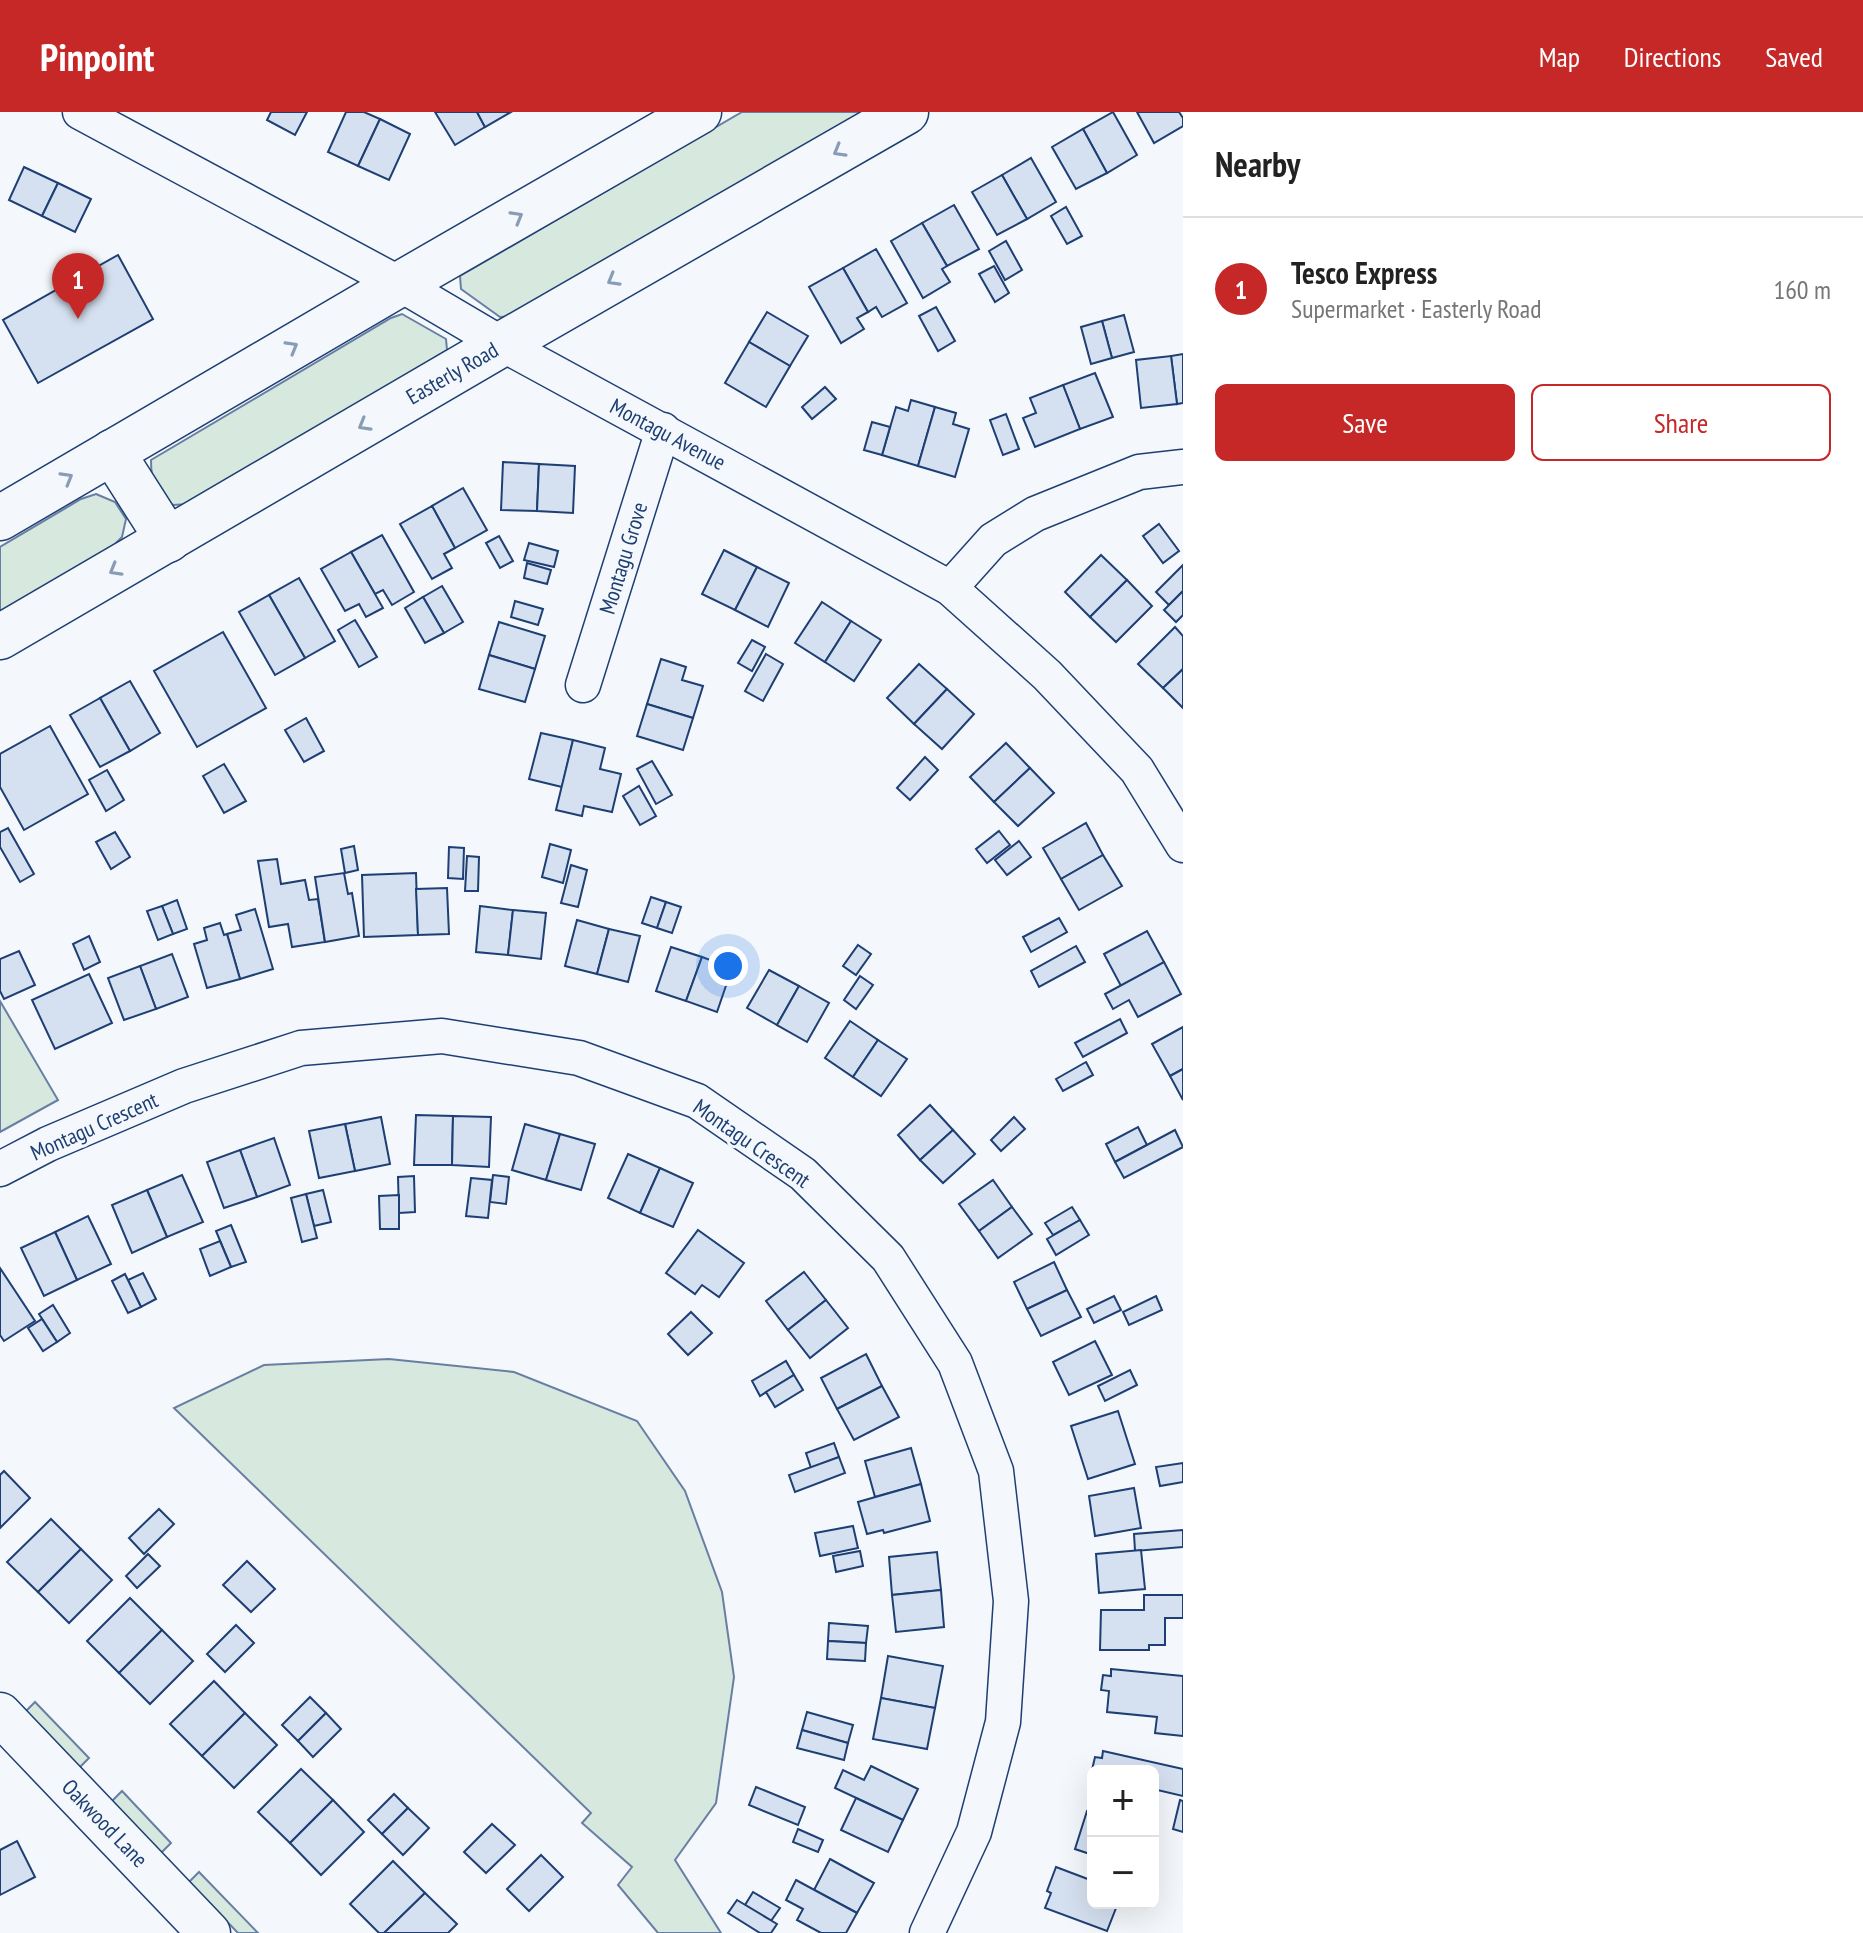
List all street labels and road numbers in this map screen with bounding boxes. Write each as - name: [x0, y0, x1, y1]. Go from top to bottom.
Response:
- street label: Easterly Road: [401, 335, 503, 411]
- street label: Montagu Avenue: [605, 392, 731, 476]
- street label: Montagu Grove: [593, 499, 653, 617]
- street label: Montagu Crescent: [26, 1085, 162, 1167]
- street label: Montagu Crescent: [688, 1092, 816, 1194]
- street label: Oakwood Lane: [56, 1773, 154, 1873]

